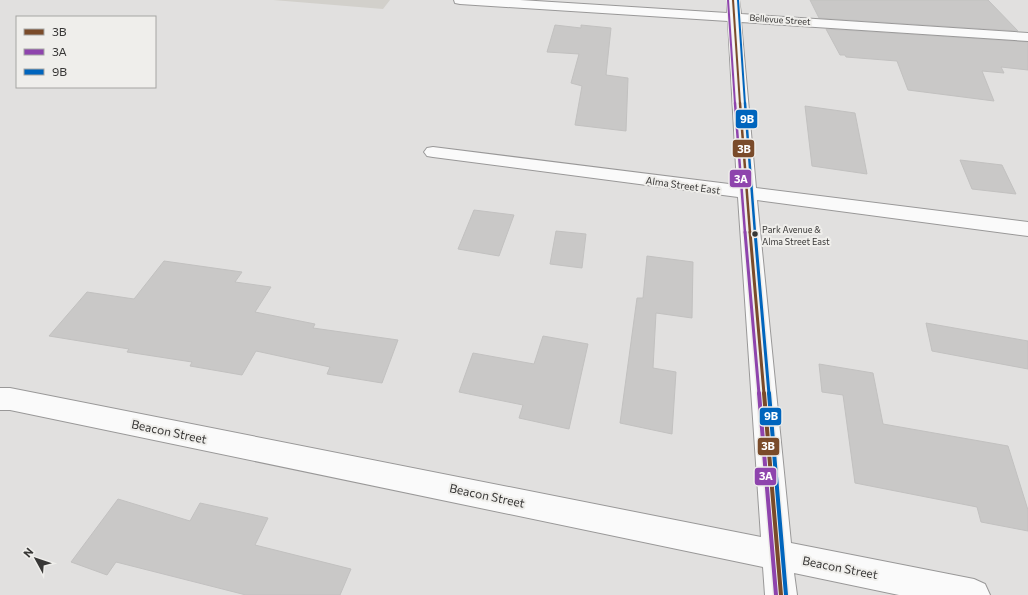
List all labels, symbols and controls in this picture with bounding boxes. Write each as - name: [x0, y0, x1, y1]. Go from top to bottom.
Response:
- street label: Bellevue Street: [749, 12, 811, 27]
- legend: [16, 16, 156, 88]
- text: 3B: [52, 24, 67, 38]
- text: 3A: [52, 44, 67, 58]
- text: 9B: [52, 64, 67, 78]
- line badge: 9B: [735, 109, 758, 129]
- text: 9B: [740, 112, 754, 125]
- line badge: 3B: [732, 139, 755, 158]
- text: 3B: [737, 142, 751, 155]
- line badge: 3A: [729, 169, 752, 188]
- text: 3A: [734, 172, 748, 185]
- street label: Alma Street East: [645, 174, 721, 196]
- place label: Park Avenue & Alma Street East: [762, 224, 830, 247]
- marker: Park Avenue & Alma Street East: [750, 229, 760, 239]
- line badge: 9B: [759, 407, 782, 426]
- text: 9B: [764, 409, 778, 422]
- street label: Beacon Street: [130, 416, 208, 446]
- line badge: 3B: [757, 437, 780, 456]
- text: 3B: [761, 439, 775, 452]
- line badge: 3A: [754, 467, 777, 486]
- text: 3A: [759, 469, 773, 482]
- street label: Beacon Street: [448, 480, 526, 510]
- north arrow: [16, 539, 56, 579]
- text: N: [20, 545, 36, 560]
- street label: Beacon Street: [801, 553, 879, 581]

